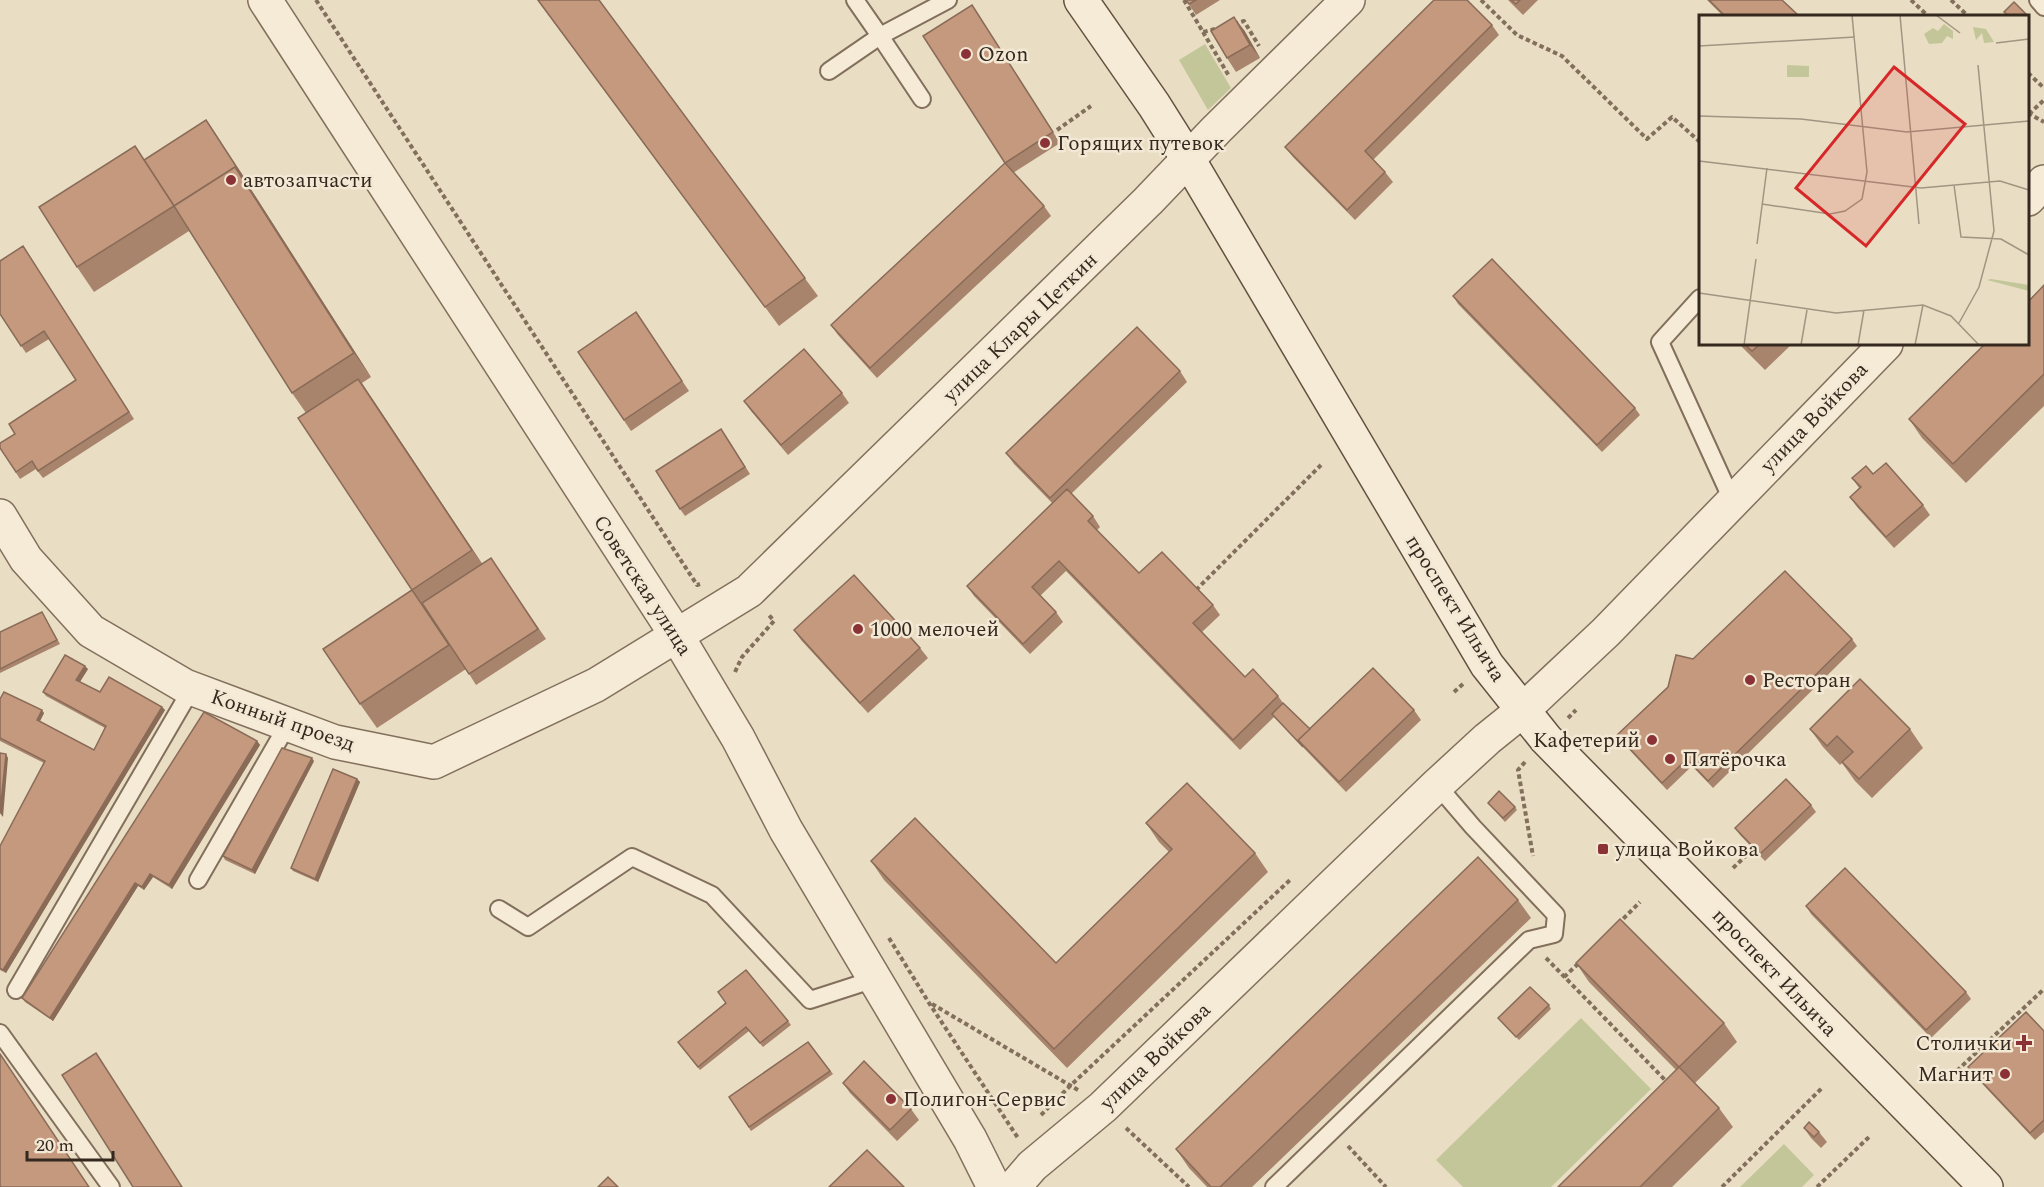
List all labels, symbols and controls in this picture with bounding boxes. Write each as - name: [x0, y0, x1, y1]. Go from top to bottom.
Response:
- inset map: [1699, 15, 2029, 345]
- place label: Ozon: [978, 39, 1028, 71]
- marker: Ozon: [959, 47, 973, 61]
- place label: Горящих путевок: [1057, 128, 1225, 160]
- marker: Горящих путевок: [1038, 136, 1052, 150]
- place label: автозапчасти: [243, 165, 373, 197]
- marker: автозапчасти: [224, 173, 238, 187]
- street label: улица Клары Цеткин: [935, 245, 1106, 411]
- street label: улица Войкова: [1753, 354, 1877, 481]
- street label: Советская улица: [585, 509, 700, 663]
- street label: проспект Ильича: [1397, 529, 1514, 689]
- place label: 1000 мелочей: [870, 614, 999, 646]
- marker: 1000 мелочей: [851, 622, 865, 636]
- place label: Ресторан: [1762, 665, 1851, 697]
- marker: Ресторан: [1743, 673, 1757, 687]
- street label: Конный проезд: [206, 681, 359, 761]
- place label: Кафетерий: [1533, 725, 1640, 757]
- marker: Кафетерий: [1645, 733, 1659, 747]
- place label: Пятёрочка: [1682, 744, 1787, 776]
- marker: Пятёрочка: [1663, 752, 1677, 766]
- place label: улица Войкова: [1614, 834, 1760, 866]
- marker: улица Войкова: [1596, 842, 1610, 856]
- street label: проспект Ильича: [1704, 901, 1845, 1045]
- street label: улица Войкова: [1092, 995, 1219, 1119]
- place label: Столички: [1916, 1028, 2012, 1060]
- marker: Столички: [2017, 1036, 2031, 1050]
- place label: Магнит: [1918, 1059, 1993, 1091]
- marker: Магнит: [1998, 1067, 2012, 1081]
- place label: Полигон-Сервис: [903, 1084, 1066, 1116]
- marker: Полигон-Сервис: [884, 1092, 898, 1106]
- scale bar: [27, 1124, 112, 1162]
- text: 20 m: [36, 1132, 74, 1159]

